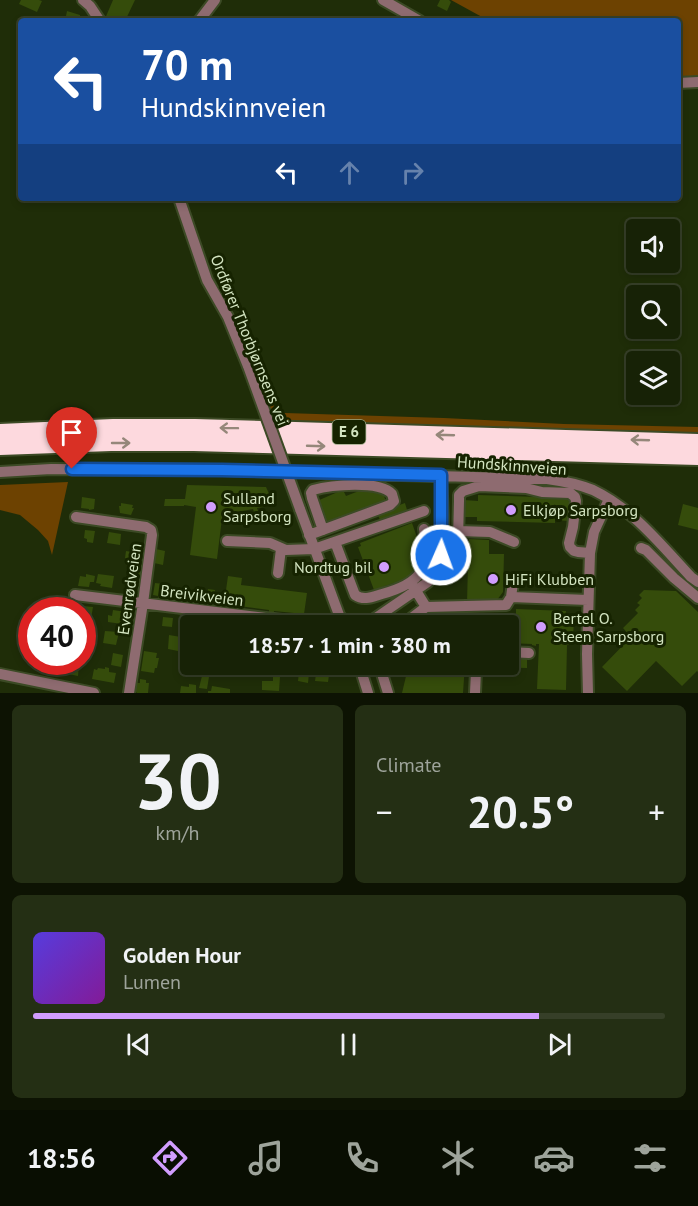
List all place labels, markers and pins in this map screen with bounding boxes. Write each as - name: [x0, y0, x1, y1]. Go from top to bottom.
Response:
- pin: [46, 407, 97, 469]
- place label: Sulland Sarpsborg: [223, 488, 292, 526]
- marker: Sulland Sarpsborg: [204, 500, 218, 514]
- place label: Elkjøp Sarpsborg: [523, 500, 638, 520]
- marker: Elkjøp Sarpsborg: [504, 503, 518, 517]
- place label: Nordtug bil: [294, 557, 372, 577]
- marker: Nordtug bil: [377, 560, 391, 574]
- place label: HiFi Klubben: [505, 569, 594, 589]
- marker: HiFi Klubben: [486, 572, 500, 586]
- place label: Bertel O. Steen Sarpsborg: [553, 608, 664, 646]
- marker: Bertel O. Steen Sarpsborg: [534, 620, 548, 634]

